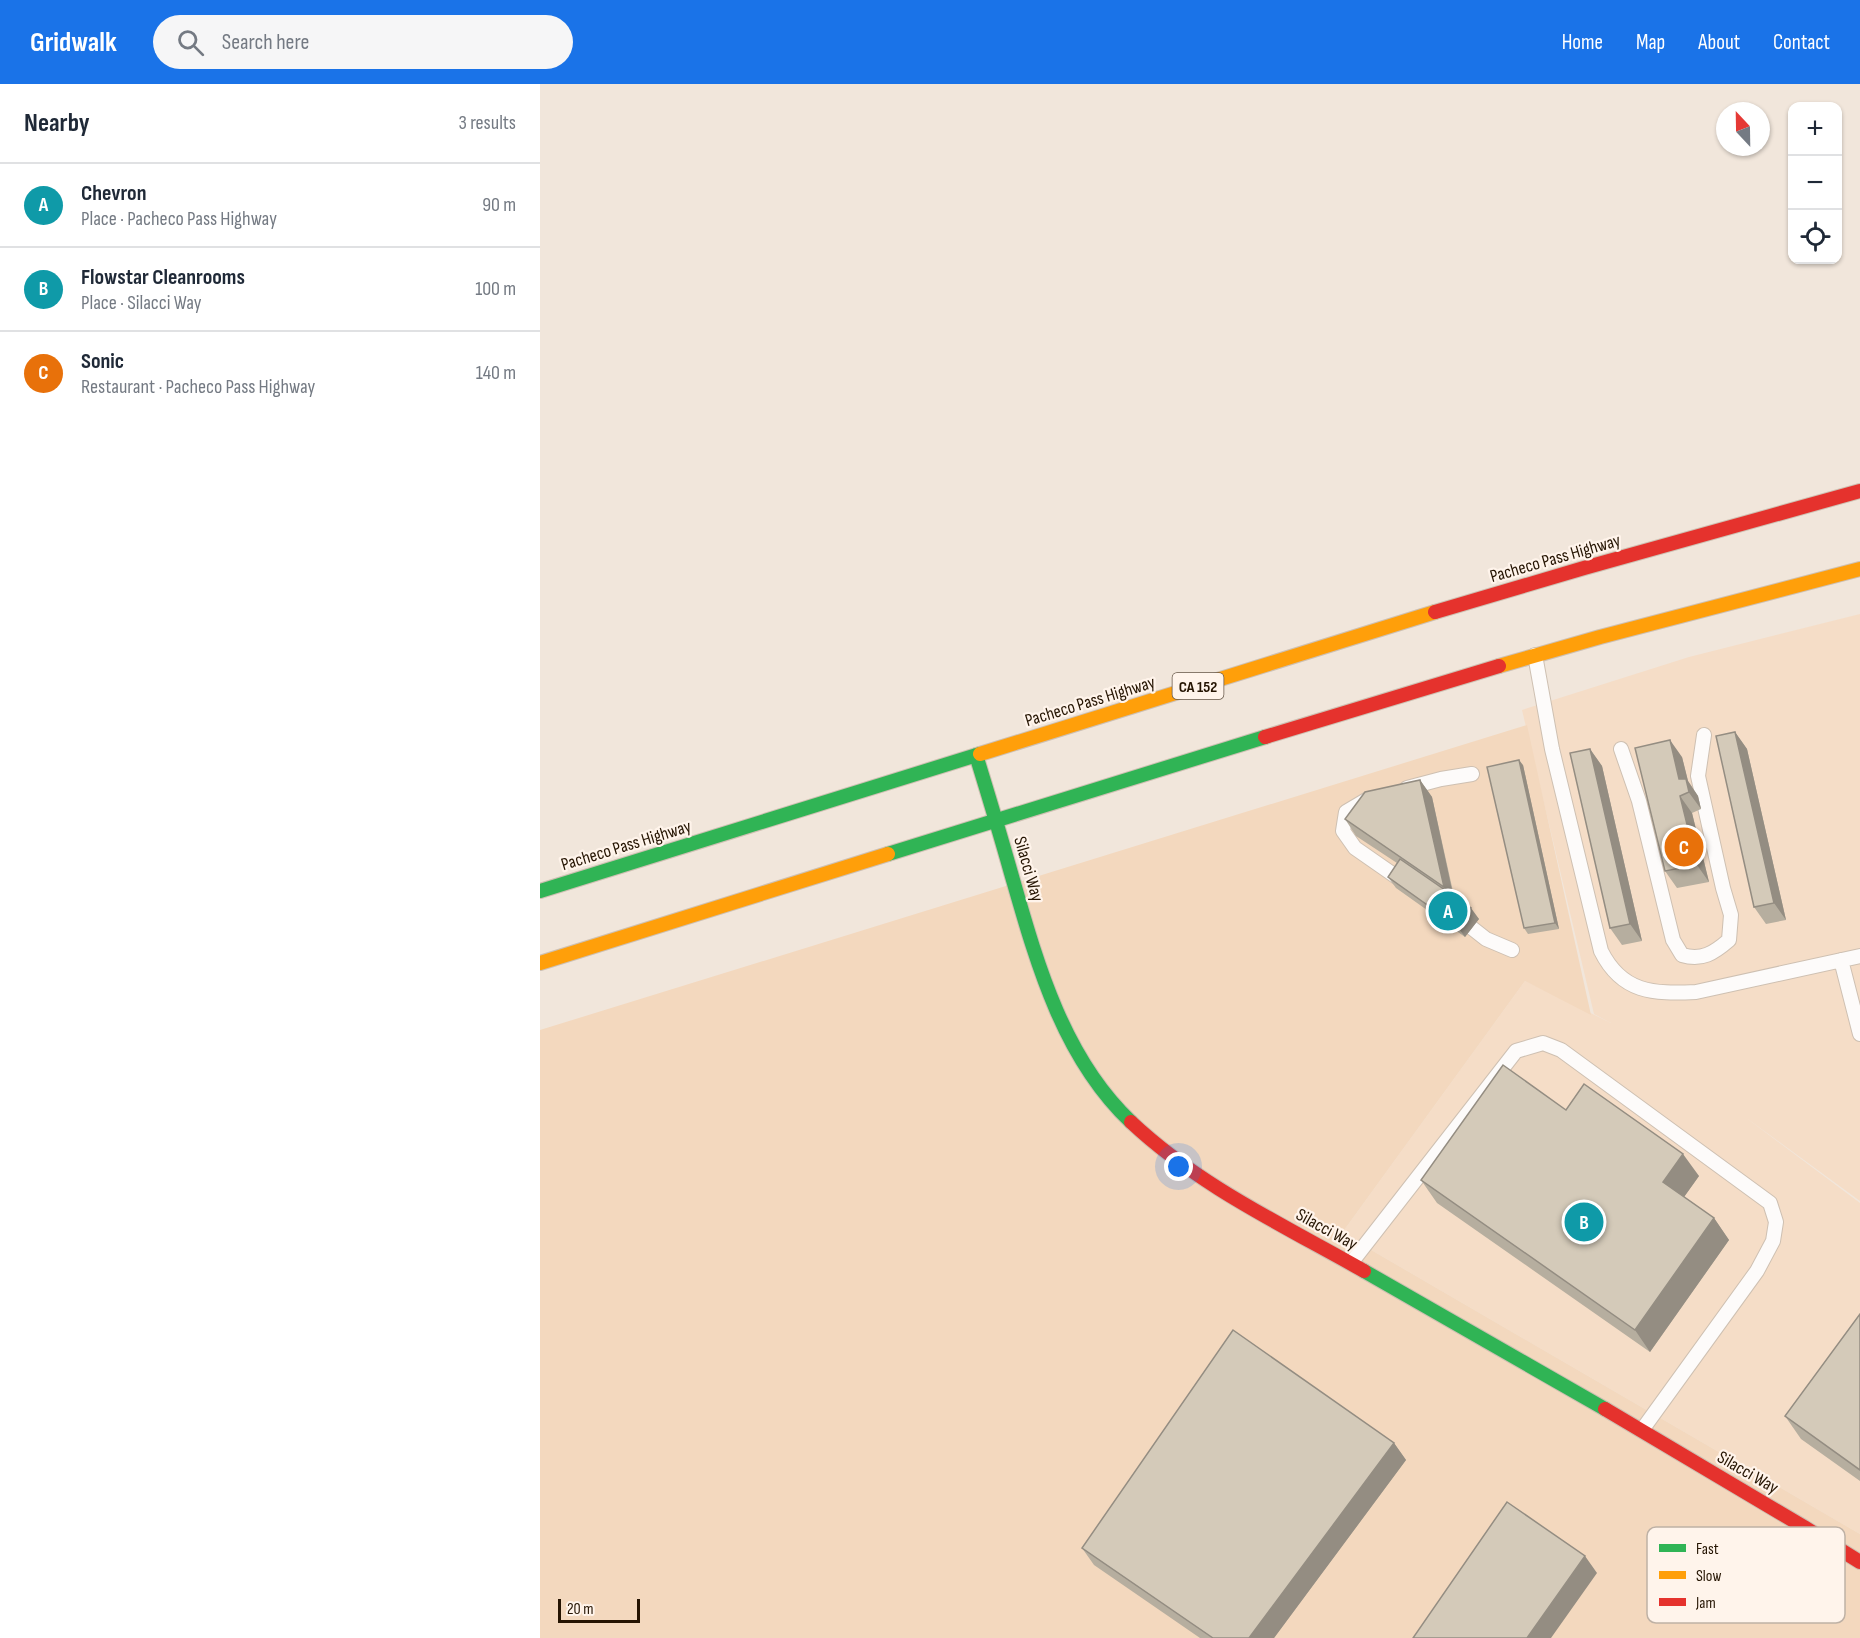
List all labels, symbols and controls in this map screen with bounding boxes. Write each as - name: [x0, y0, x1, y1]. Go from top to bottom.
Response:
- search box: [153, 15, 573, 69]
- text: Gridwalk: [30, 26, 117, 59]
- icon: search: [174, 26, 207, 59]
- text: Search here: [222, 29, 309, 56]
- text: Home: [1562, 30, 1603, 55]
- text: Map: [1636, 30, 1665, 55]
- text: About: [1698, 30, 1740, 55]
- text: Contact: [1773, 30, 1830, 55]
- north arrow: [1716, 102, 1770, 156]
- map controls: [1788, 102, 1842, 264]
- button: +: [1788, 102, 1842, 156]
- text: Nearby: [24, 108, 90, 139]
- text: 3 results: [459, 111, 516, 135]
- button: −: [1788, 156, 1842, 210]
- text: Chevron: [81, 180, 146, 207]
- text: A: [39, 193, 48, 217]
- text: 90 m: [482, 193, 516, 217]
- text: Place · Pacheco Pass Highway: [81, 207, 277, 231]
- button: locate: [1788, 210, 1842, 264]
- text: Flowstar Cleanrooms: [81, 264, 245, 291]
- text: B: [39, 277, 48, 301]
- text: 100 m: [475, 277, 516, 301]
- text: Place · Silacci Way: [81, 291, 201, 315]
- text: Sonic: [81, 348, 124, 375]
- text: C: [38, 361, 49, 385]
- text: 140 m: [476, 361, 516, 385]
- text: Restaurant · Pacheco Pass Highway: [81, 375, 315, 399]
- street label: Pacheco Pass Highway: [1487, 530, 1623, 587]
- street label: Pacheco Pass Highway: [1023, 672, 1158, 731]
- road number: CA 152: [1172, 673, 1224, 699]
- street label: Pacheco Pass Highway: [559, 816, 694, 875]
- pin: C: [1664, 824, 1704, 870]
- street label: Silacci Way: [1009, 834, 1048, 904]
- pin: A: [1428, 888, 1468, 934]
- your location: [1164, 1152, 1193, 1181]
- pin: B: [1564, 1200, 1604, 1244]
- street label: Silacci Way: [1292, 1204, 1361, 1255]
- street label: Silacci Way: [1714, 1447, 1782, 1498]
- legend: [1647, 1527, 1845, 1623]
- text: Fast: [1696, 1540, 1719, 1559]
- text: Slow: [1696, 1567, 1721, 1586]
- text: Jam: [1695, 1594, 1716, 1613]
- scale bar: [558, 1596, 640, 1624]
- text: 20 m: [567, 1600, 594, 1619]

